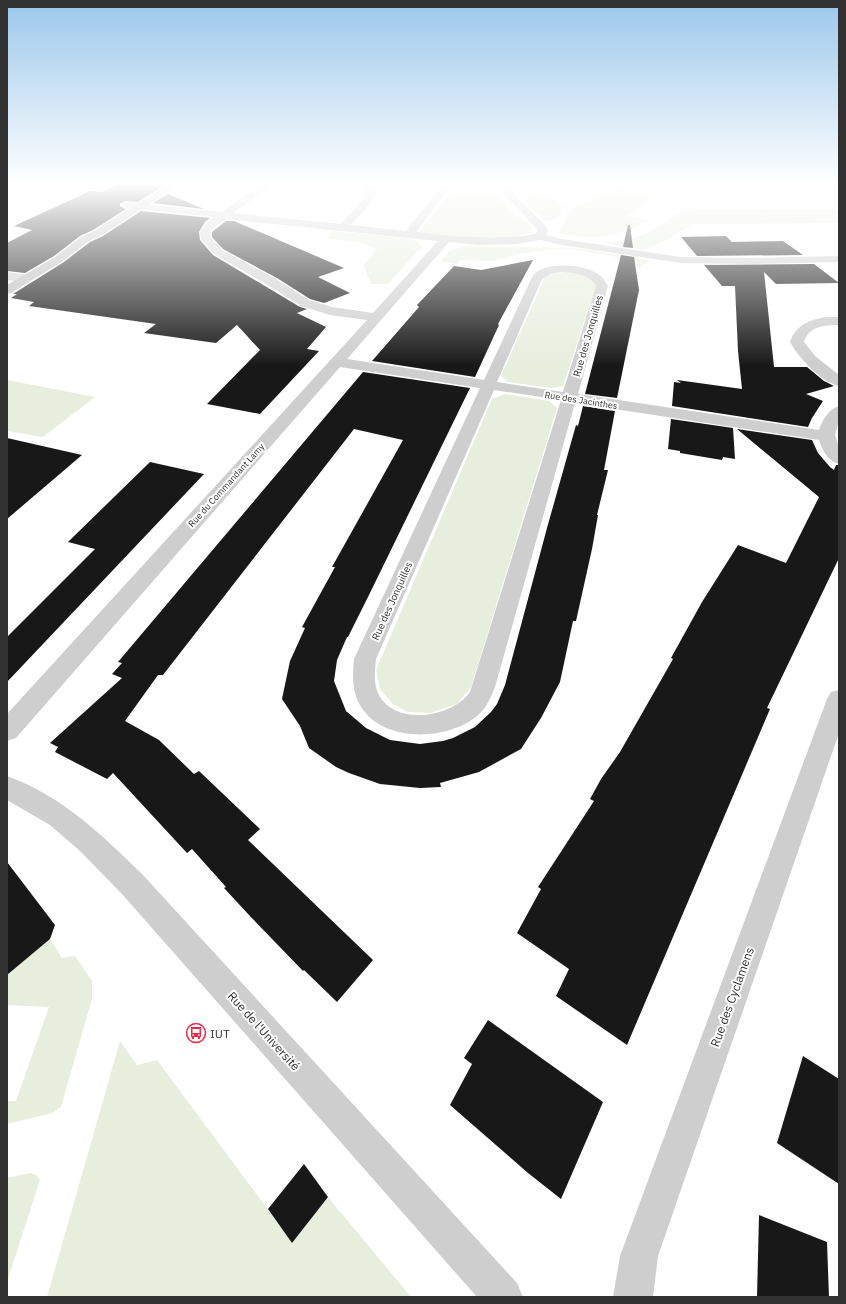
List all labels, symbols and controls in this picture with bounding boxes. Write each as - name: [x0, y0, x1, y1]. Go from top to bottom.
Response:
- street label: Rue des Jonquilles: [570, 293, 606, 378]
- street label: Rue des Jacinthes: [544, 389, 618, 411]
- street label: Rue du Commandant Lamy: [186, 441, 267, 529]
- street label: Rue des Jonquilles: [369, 560, 415, 642]
- street label: Rue des Cyclamens: [707, 945, 757, 1049]
- street label: Rue de l'Université: [225, 989, 304, 1074]
- bus stop icon: IUT: [185, 1022, 207, 1044]
- place label: IUT: [210, 1026, 230, 1041]

